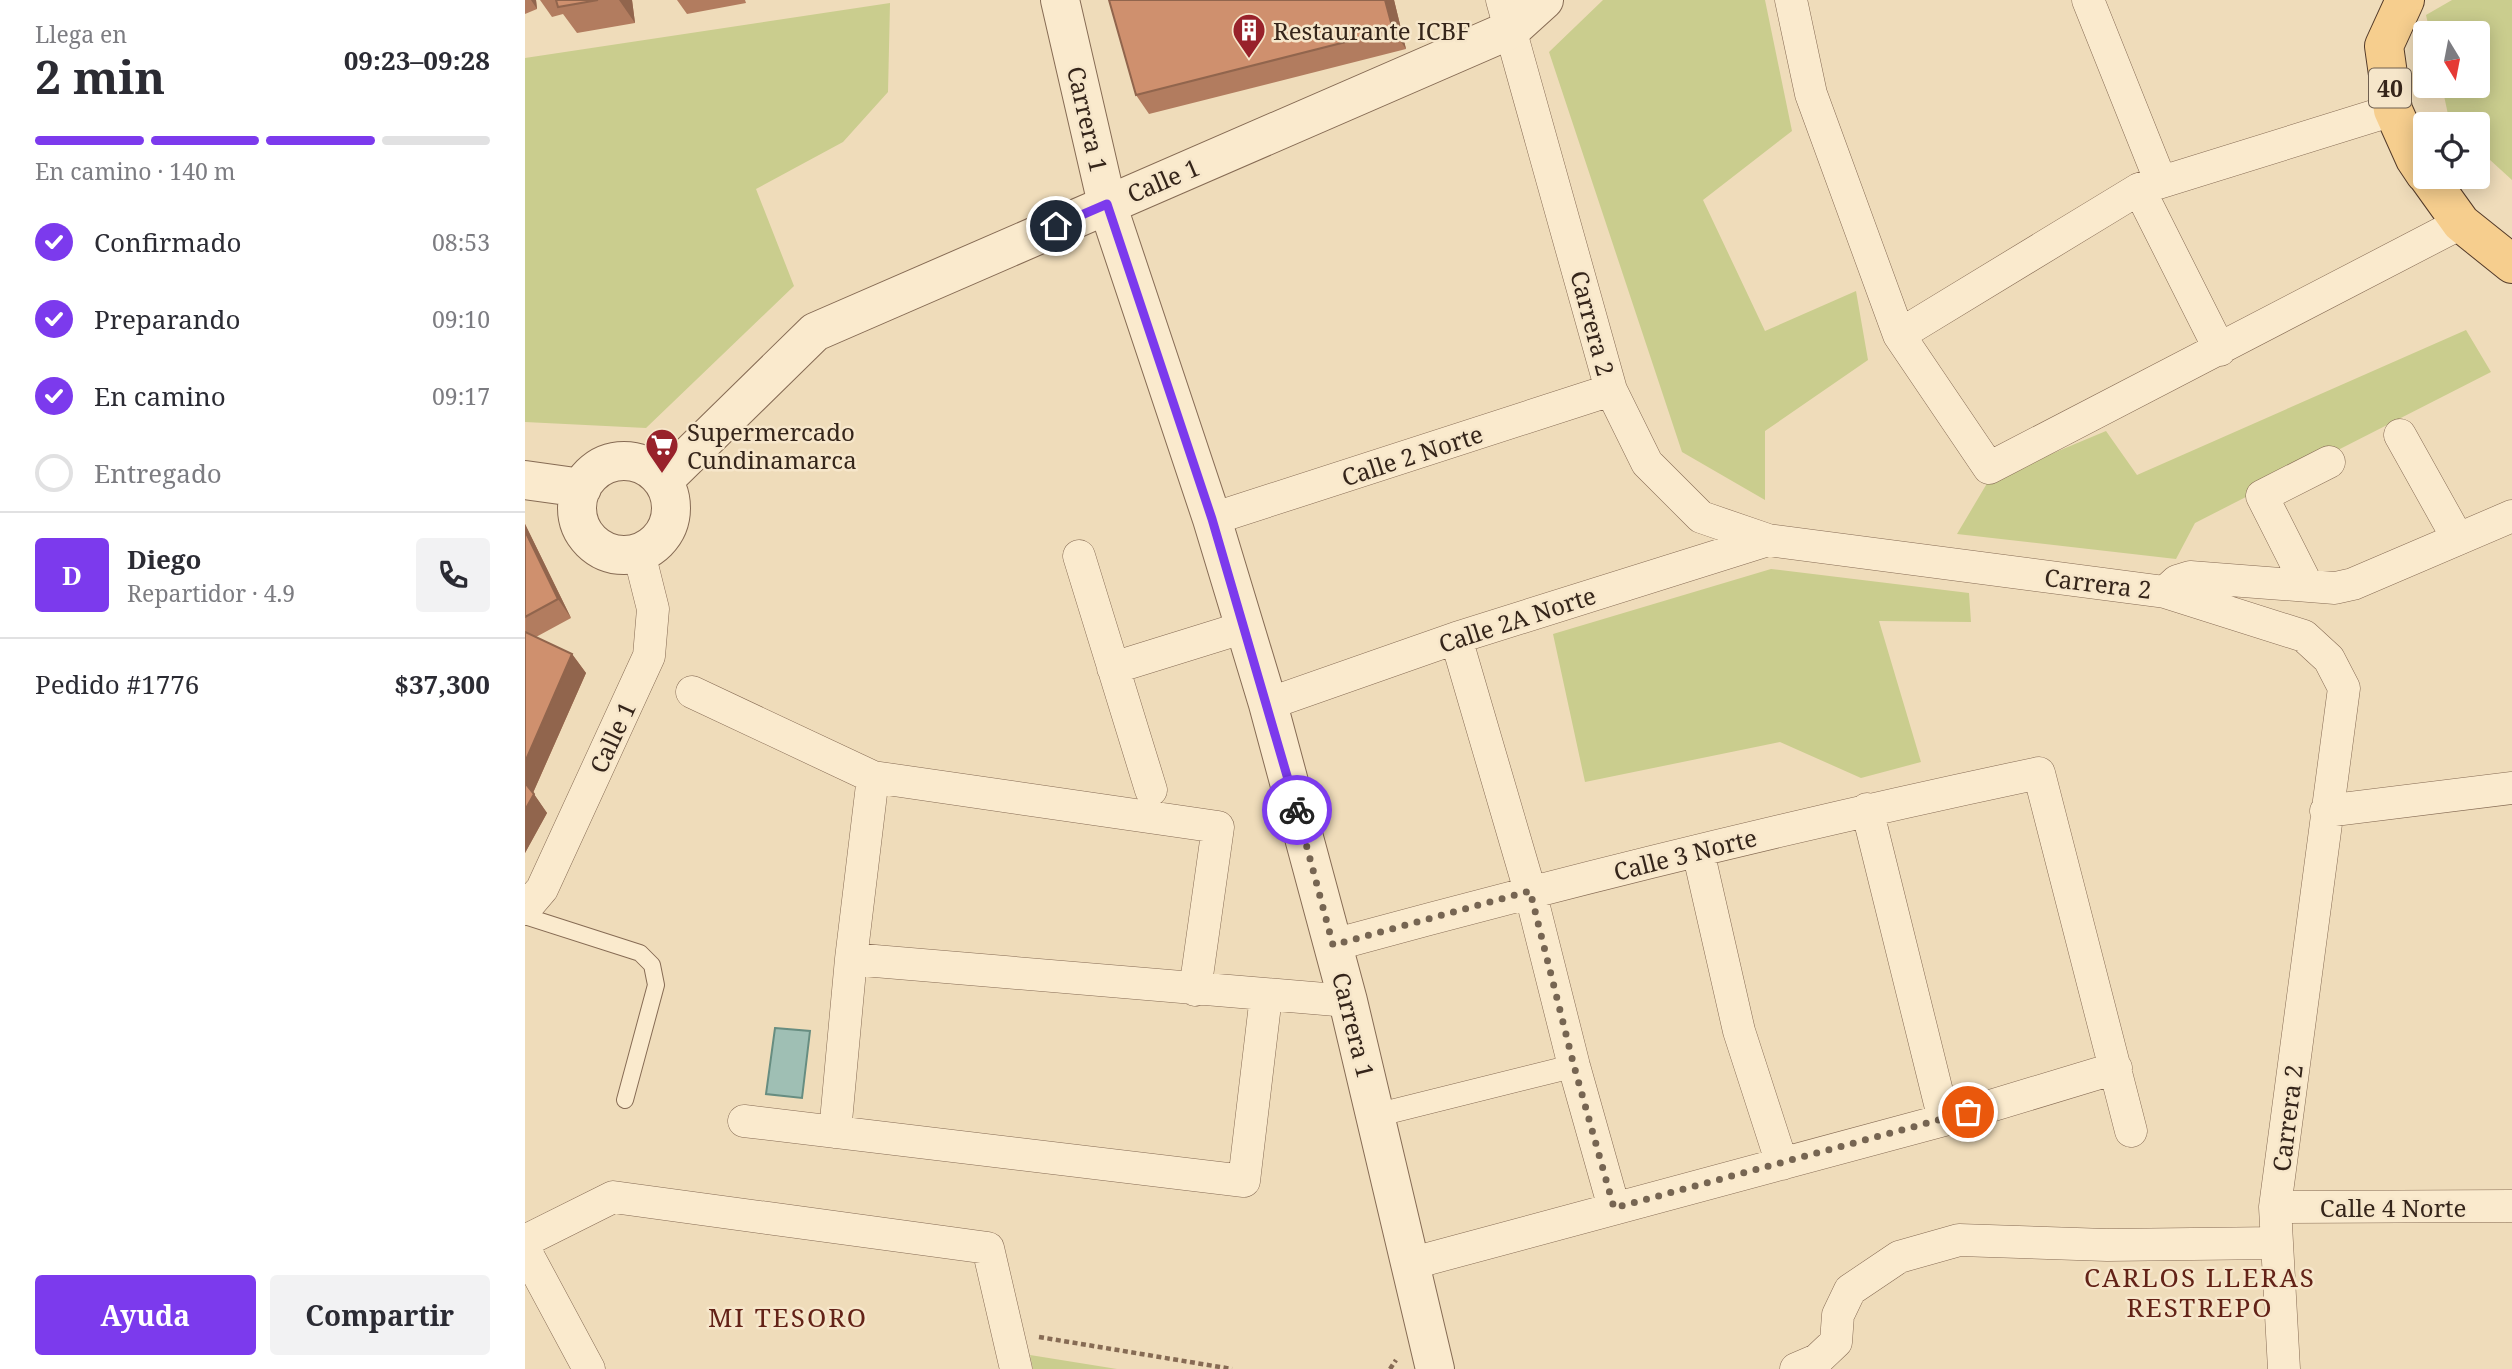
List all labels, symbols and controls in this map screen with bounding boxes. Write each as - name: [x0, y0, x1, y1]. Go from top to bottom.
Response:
- building icon: Restaurante ICBF: [1230, 11, 1268, 60]
- place label: Restaurante ICBF: [1273, 14, 1470, 47]
- text: Llega en: [35, 18, 127, 50]
- north arrow: [2413, 21, 2490, 98]
- map controls: [2413, 21, 2490, 189]
- text: 09:23–09:28: [344, 42, 490, 78]
- text: 2 min: [35, 45, 165, 107]
- street label: Carrera 1: [1060, 63, 1116, 175]
- road number: 40: [2369, 68, 2411, 108]
- button: locate: [2413, 112, 2490, 189]
- street label: Calle 1: [1122, 150, 1204, 210]
- text: En camino · 140 m: [35, 155, 236, 187]
- pin: [1026, 196, 1086, 256]
- icon: home: [1037, 207, 1075, 245]
- icon: check: [35, 223, 73, 261]
- text: Confirmado: [94, 224, 241, 260]
- text: 08:53: [432, 226, 490, 258]
- street label: Carrera 2: [1563, 267, 1623, 379]
- icon: check: [35, 300, 73, 338]
- text: Preparando: [94, 301, 241, 337]
- text: 09:10: [432, 303, 490, 335]
- icon: check: [35, 377, 73, 415]
- text: En camino: [94, 378, 226, 414]
- text: 09:17: [432, 380, 490, 412]
- place label: Supermercado Cundinamarca: [687, 415, 857, 476]
- street label: Calle 2 Norte: [1337, 417, 1487, 493]
- supermarket icon: Supermercado Cundinamarca: [643, 426, 681, 475]
- text: Entregado: [94, 455, 222, 491]
- button: phone: [416, 538, 490, 612]
- text: Diego: [127, 541, 202, 577]
- text: D: [62, 557, 82, 593]
- street label: Carrera 2: [2043, 560, 2153, 606]
- text: Repartidor · 4.9: [127, 577, 295, 609]
- street label: Calle 2A Norte: [1434, 578, 1600, 660]
- text: Pedido #1776: [35, 666, 199, 702]
- text: $37,300: [394, 666, 490, 702]
- street label: Calle 1: [581, 696, 643, 778]
- courier: [1262, 775, 1332, 845]
- icon: bike: [1278, 791, 1316, 829]
- street label: Calle 3 Norte: [1610, 820, 1760, 888]
- street label: Carrera 1: [1325, 969, 1383, 1081]
- street label: Carrera 2: [2264, 1063, 2310, 1173]
- pin: [1938, 1082, 1998, 1142]
- icon: bag: [1949, 1093, 1987, 1131]
- street label: Calle 4 Norte: [2320, 1191, 2466, 1224]
- district label: CARLOS LLERAS RESTREPO: [2084, 1259, 2316, 1325]
- button: Ayuda: [35, 1275, 256, 1355]
- button: Compartir: [270, 1275, 490, 1355]
- district label: MI TESORO: [708, 1299, 868, 1335]

